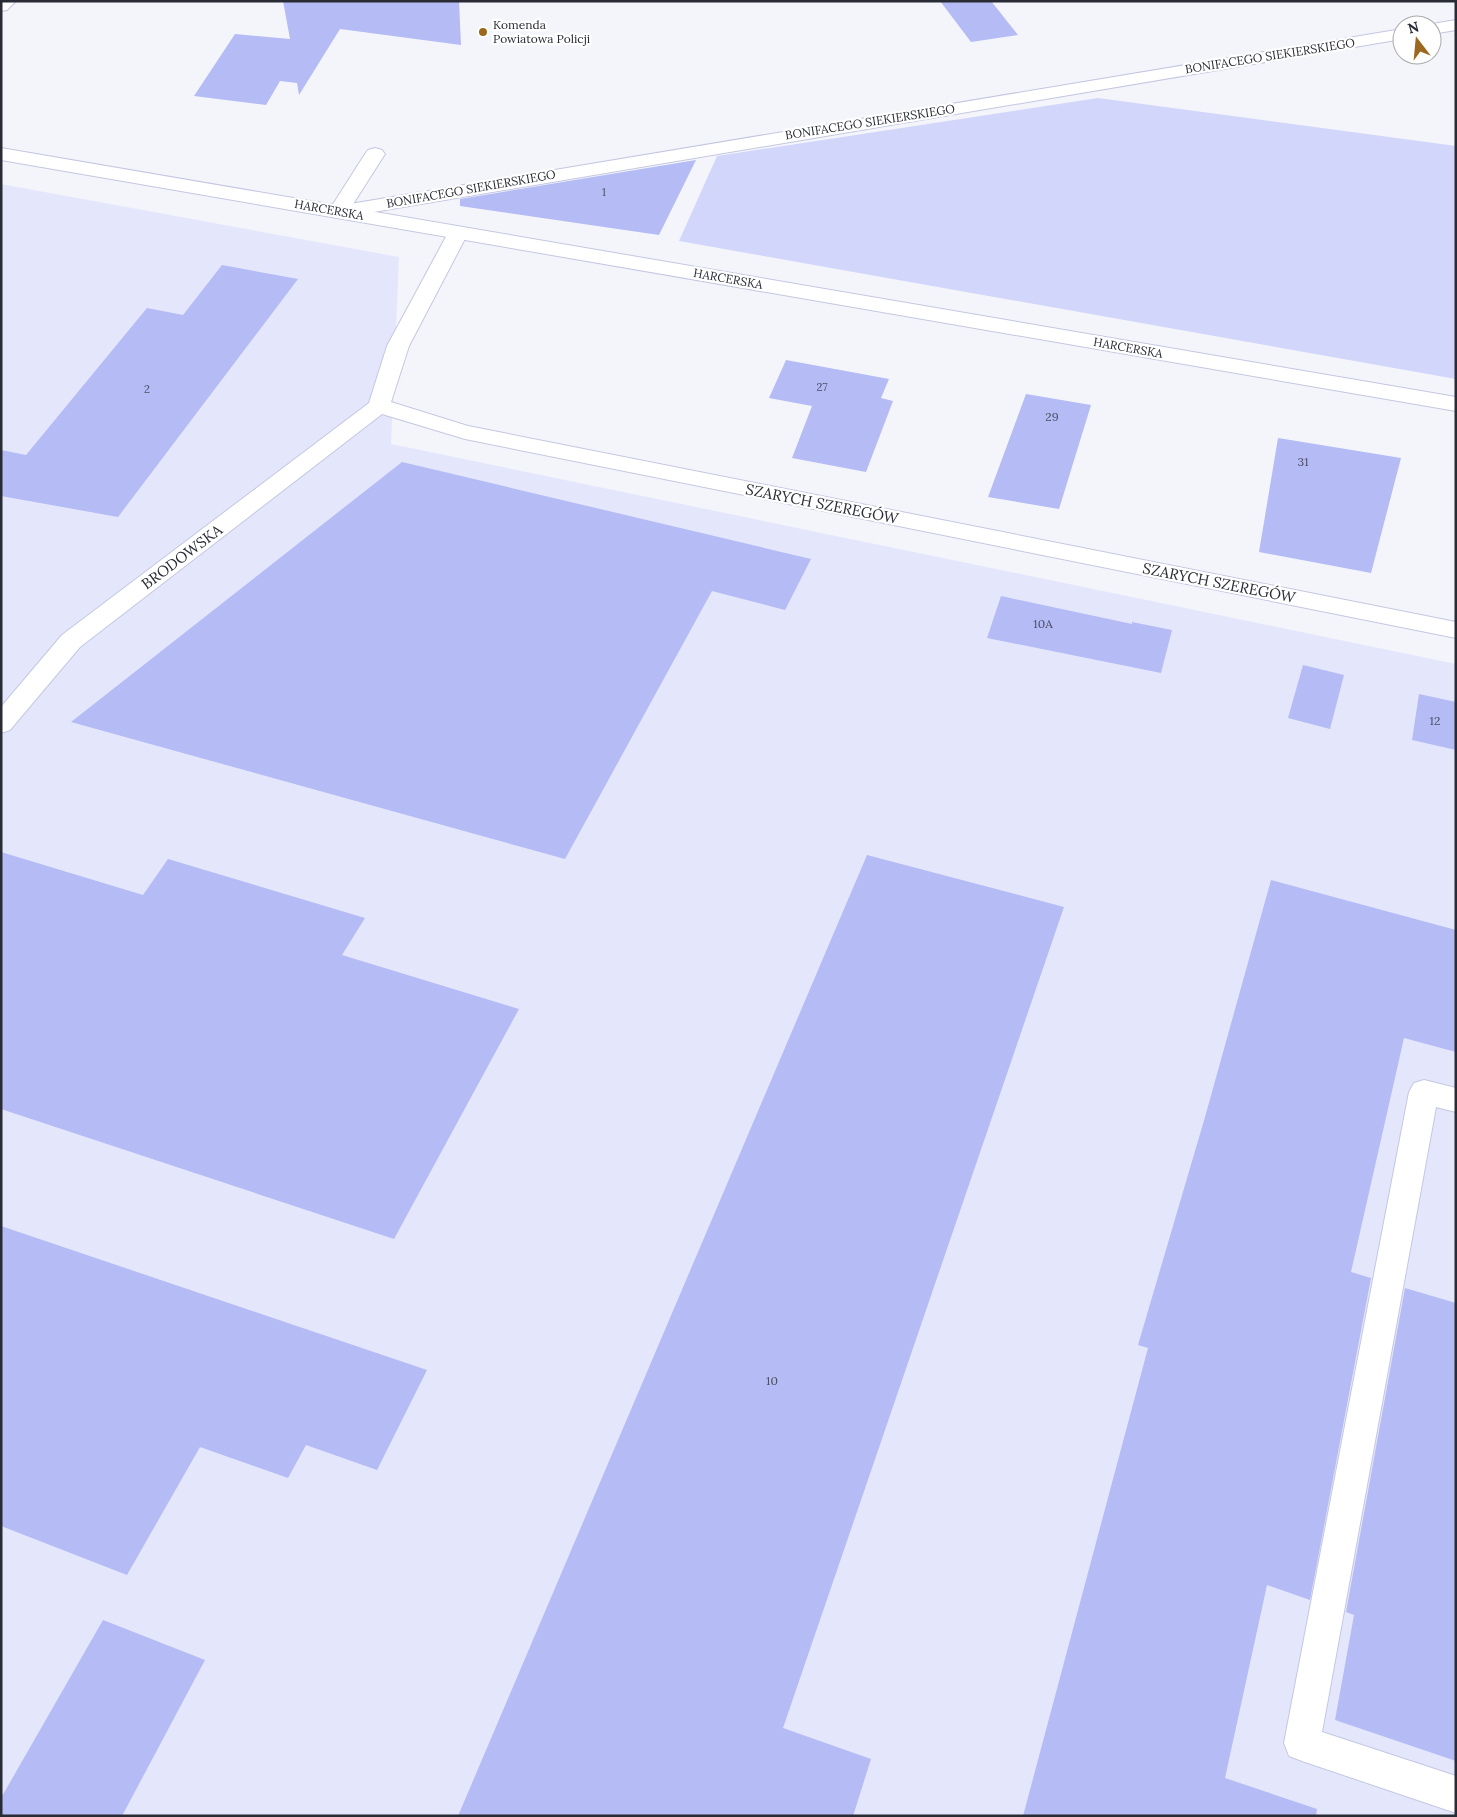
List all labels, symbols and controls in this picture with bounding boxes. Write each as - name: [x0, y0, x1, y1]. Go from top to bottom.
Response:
- north arrow: [1392, 15, 1442, 65]
- place label: Komenda Powiatowa Policji: [493, 17, 590, 46]
- text: N: [1406, 17, 1421, 38]
- marker: Komenda Powiatowa Policji: [477, 26, 489, 38]
- street label: BONIFACEGO SIEKIERSKIEGO: [1184, 35, 1356, 76]
- street label: BONIFACEGO SIEKIERSKIEGO: [784, 101, 956, 142]
- street label: BONIFACEGO SIEKIERSKIEGO: [385, 166, 557, 211]
- house number: 1: [602, 185, 606, 199]
- street label: HARCERSKA: [293, 196, 365, 223]
- street label: HARCERSKA: [692, 265, 764, 292]
- street label: HARCERSKA: [1092, 334, 1164, 361]
- house number: 27: [817, 380, 827, 394]
- house number: 2: [144, 382, 150, 396]
- house number: 29: [1045, 409, 1059, 424]
- house number: 31: [1297, 454, 1309, 469]
- street label: SZARYCH SZEREGÓW: [744, 479, 901, 528]
- street label: BRODOWSKA: [138, 520, 226, 593]
- street label: SZARYCH SZEREGÓW: [1141, 558, 1298, 607]
- house number: 10A: [1033, 616, 1053, 631]
- house number: 12: [1430, 713, 1440, 728]
- house number: 10: [766, 1373, 778, 1388]

